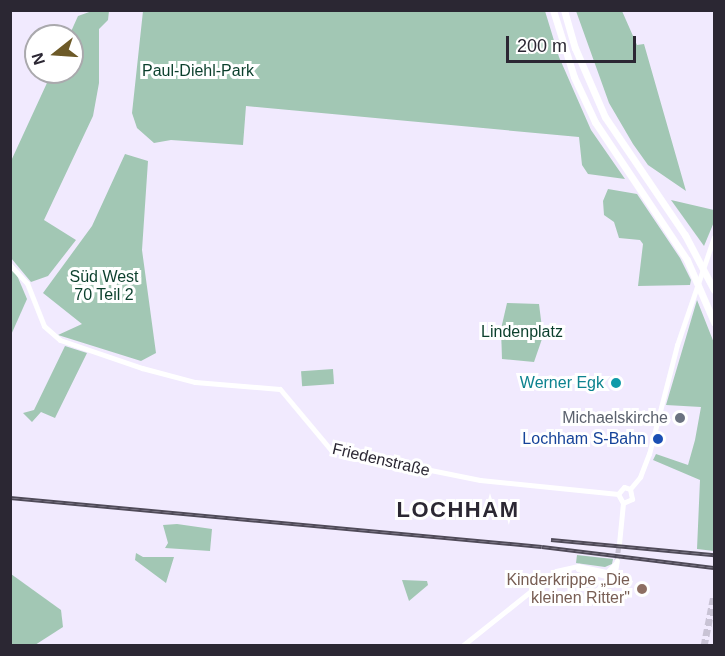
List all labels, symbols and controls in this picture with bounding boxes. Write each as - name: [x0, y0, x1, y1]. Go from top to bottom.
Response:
- north arrow: [24, 24, 84, 84]
- scale bar: [509, 24, 640, 62]
- text: 200 m: [517, 36, 567, 56]
- text: N: [28, 51, 48, 67]
- park label: Paul-Diehl-Park: [142, 61, 254, 81]
- park label: Süd West 70 Teil 2: [69, 267, 139, 305]
- park label: Lindenplatz: [481, 322, 563, 342]
- place label: Werner Egk: [520, 373, 604, 393]
- marker: Werner Egk: [609, 376, 623, 390]
- place label: Michaelskirche: [562, 408, 668, 428]
- marker: Michaelskirche: [673, 411, 687, 425]
- place label: Lochham S-Bahn: [522, 429, 646, 449]
- marker: Lochham S-Bahn: [651, 432, 665, 446]
- street label: Friedenstraße: [330, 439, 432, 481]
- district label: LOCHHAM: [397, 497, 519, 523]
- place label: Kinderkrippe „Die kleinen Ritter": [506, 570, 630, 608]
- marker: Kinderkrippe „Die kleinen Ritter": [635, 582, 649, 596]

